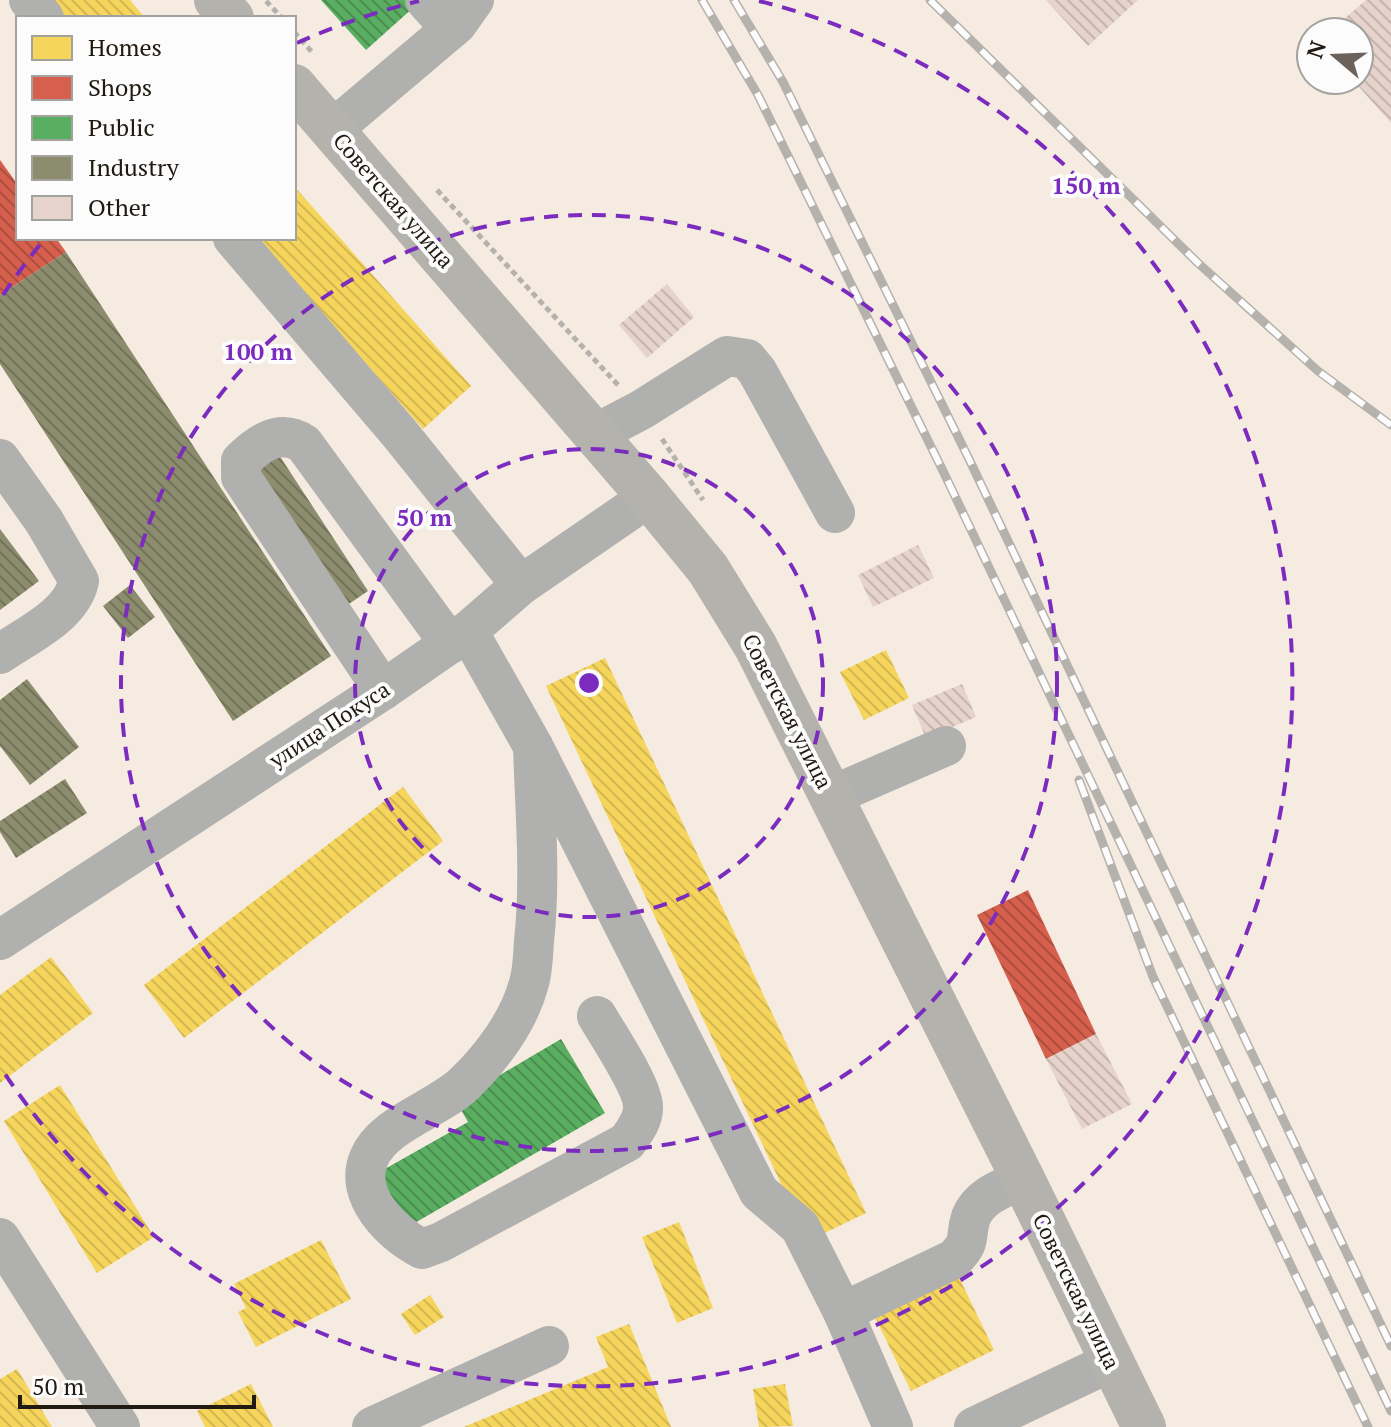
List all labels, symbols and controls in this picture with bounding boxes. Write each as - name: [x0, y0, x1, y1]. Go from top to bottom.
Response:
- legend: [16, 16, 296, 240]
- north arrow: [1295, 16, 1375, 96]
- text: Homes: [88, 31, 162, 63]
- text: N: [1299, 36, 1332, 62]
- text: Shops: [88, 71, 152, 103]
- text: Public: [88, 111, 155, 143]
- street label: Советская улица: [327, 126, 461, 274]
- text: Industry: [88, 151, 180, 183]
- text: 150 m: [1051, 169, 1121, 201]
- text: Other: [88, 191, 151, 223]
- text: 100 m: [223, 335, 293, 367]
- text: 50 m: [396, 501, 452, 533]
- street label: Советская улица: [736, 629, 840, 793]
- centre of rings: [575, 669, 603, 697]
- street label: улица Покуса: [262, 674, 395, 774]
- street label: Советская улица: [1027, 1208, 1127, 1374]
- scale bar: [20, 1359, 254, 1409]
- text: 50 m: [32, 1370, 84, 1402]

